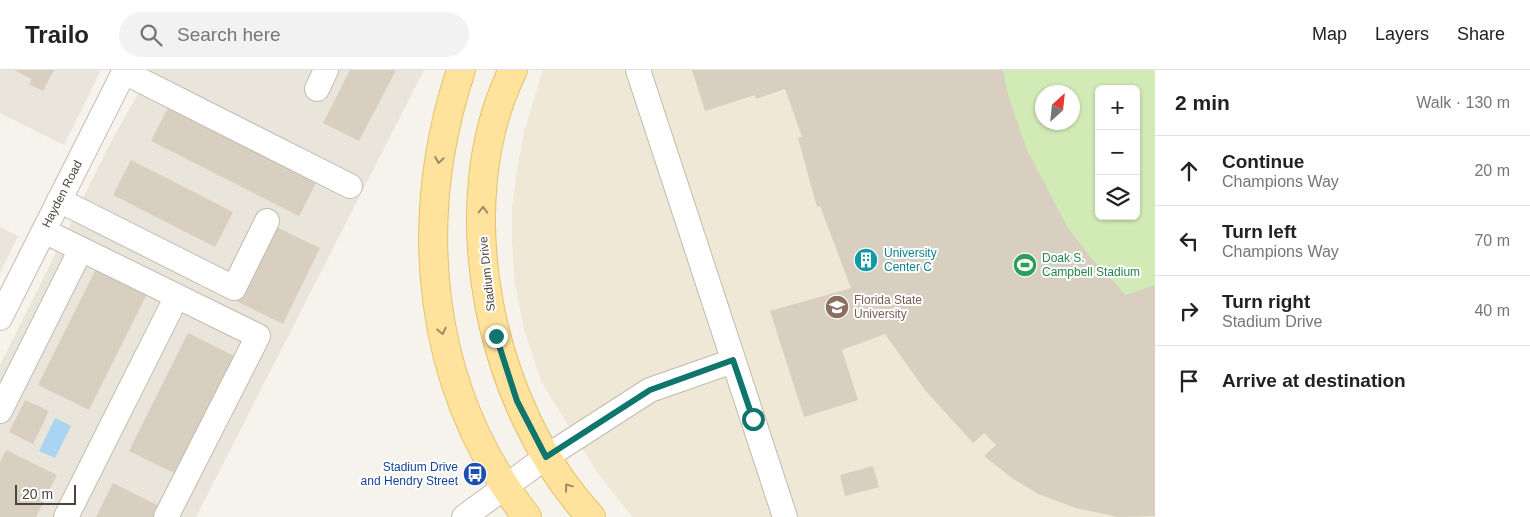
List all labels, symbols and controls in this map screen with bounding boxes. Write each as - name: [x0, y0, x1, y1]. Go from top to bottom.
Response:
- search box: [119, 12, 469, 57]
- text: Trailo: [25, 21, 89, 48]
- icon: search: [137, 21, 165, 49]
- text: Search here: [177, 24, 281, 45]
- text: Map: [1312, 24, 1347, 44]
- text: Layers: [1375, 24, 1429, 44]
- text: Share: [1457, 24, 1505, 44]
- north arrow: [1035, 85, 1080, 130]
- map controls: [1095, 85, 1140, 220]
- button: +: [1095, 85, 1140, 130]
- text: 2 min: [1175, 91, 1230, 114]
- text: Walk · 130 m: [1416, 94, 1510, 111]
- button: −: [1095, 130, 1140, 175]
- text: Continue: [1222, 151, 1304, 172]
- one-way arrow: [434, 156, 444, 164]
- icon: ahead: [1175, 157, 1203, 185]
- street label: Hayden Road: [39, 158, 85, 230]
- text: 20 m: [1474, 162, 1510, 179]
- text: Champions Way: [1222, 173, 1339, 190]
- button: layers: [1095, 175, 1140, 220]
- one-way arrow: [478, 205, 488, 213]
- text: Turn left: [1222, 221, 1297, 242]
- icon: left: [1175, 227, 1203, 255]
- text: 70 m: [1474, 232, 1510, 249]
- street label: Stadium Drive: [476, 235, 498, 312]
- text: Champions Way: [1222, 243, 1339, 260]
- place label: University Center C: [884, 246, 937, 274]
- building icon: University Center C: [853, 247, 879, 273]
- place label: Doak S. Campbell Stadium: [1042, 251, 1140, 279]
- sports icon: Doak S. Campbell Stadium: [1012, 252, 1038, 278]
- text: Turn right: [1222, 291, 1310, 312]
- place label: Florida State University: [854, 293, 922, 321]
- school or university icon: Florida State University: [824, 294, 850, 320]
- icon: right: [1175, 297, 1203, 325]
- text: 40 m: [1474, 302, 1510, 319]
- text: Stadium Drive: [1222, 313, 1322, 330]
- route end: [485, 325, 508, 348]
- one-way arrow: [436, 326, 447, 335]
- icon: arrive: [1175, 367, 1203, 395]
- text: Arrive at destination: [1222, 370, 1406, 391]
- route start: [742, 408, 765, 431]
- place label: Stadium Drive and Hendry Street: [361, 460, 459, 488]
- bus stop icon: Stadium Drive and Hendry Street: [462, 461, 488, 487]
- scale bar: [15, 482, 76, 505]
- one-way arrow: [565, 484, 573, 493]
- text: 20 m: [22, 486, 53, 502]

